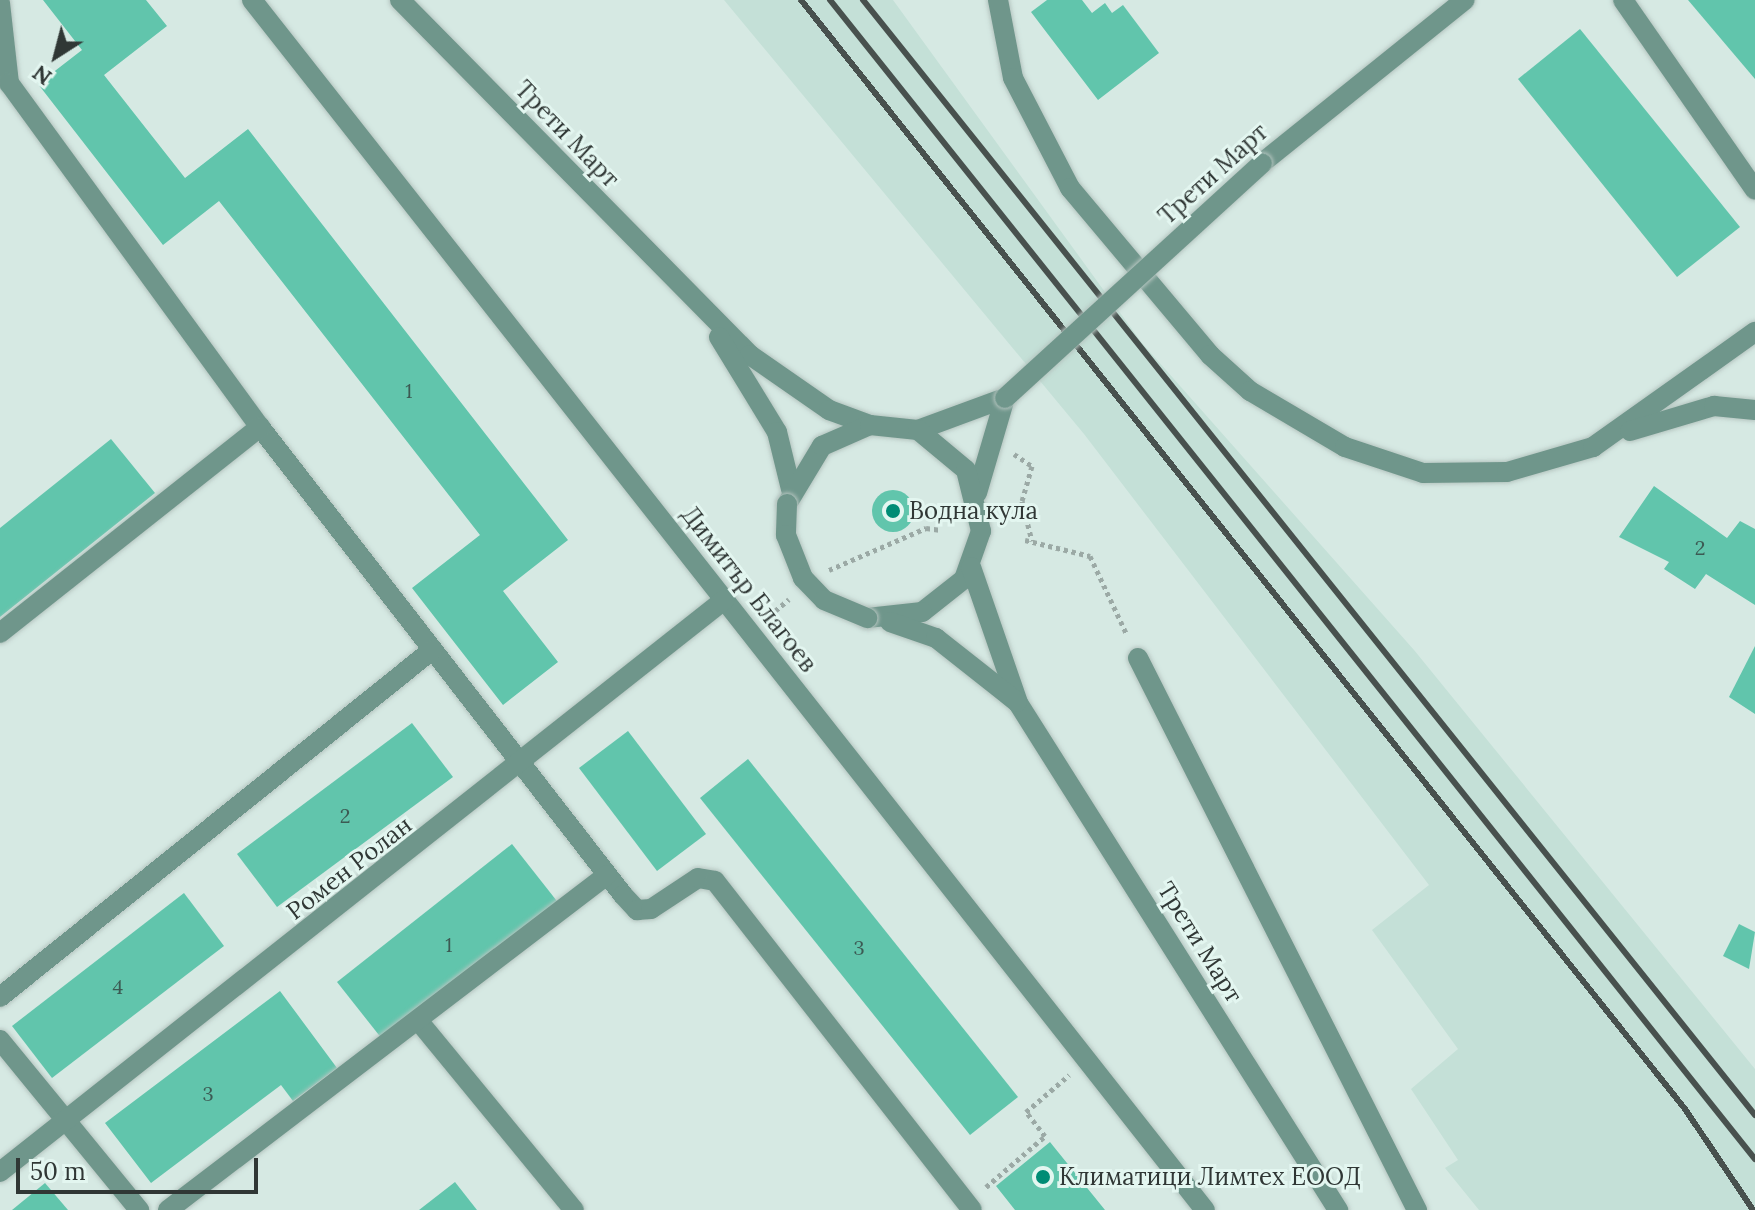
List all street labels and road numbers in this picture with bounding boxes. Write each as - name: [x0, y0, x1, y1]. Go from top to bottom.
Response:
- street label: Трети Март: [509, 75, 625, 193]
- street label: Трети Март: [1153, 118, 1273, 230]
- street label: Димитър Благоев: [675, 500, 823, 678]
- street label: Ромен Ролан: [281, 810, 417, 926]
- street label: Трети Март: [1152, 876, 1248, 1008]

